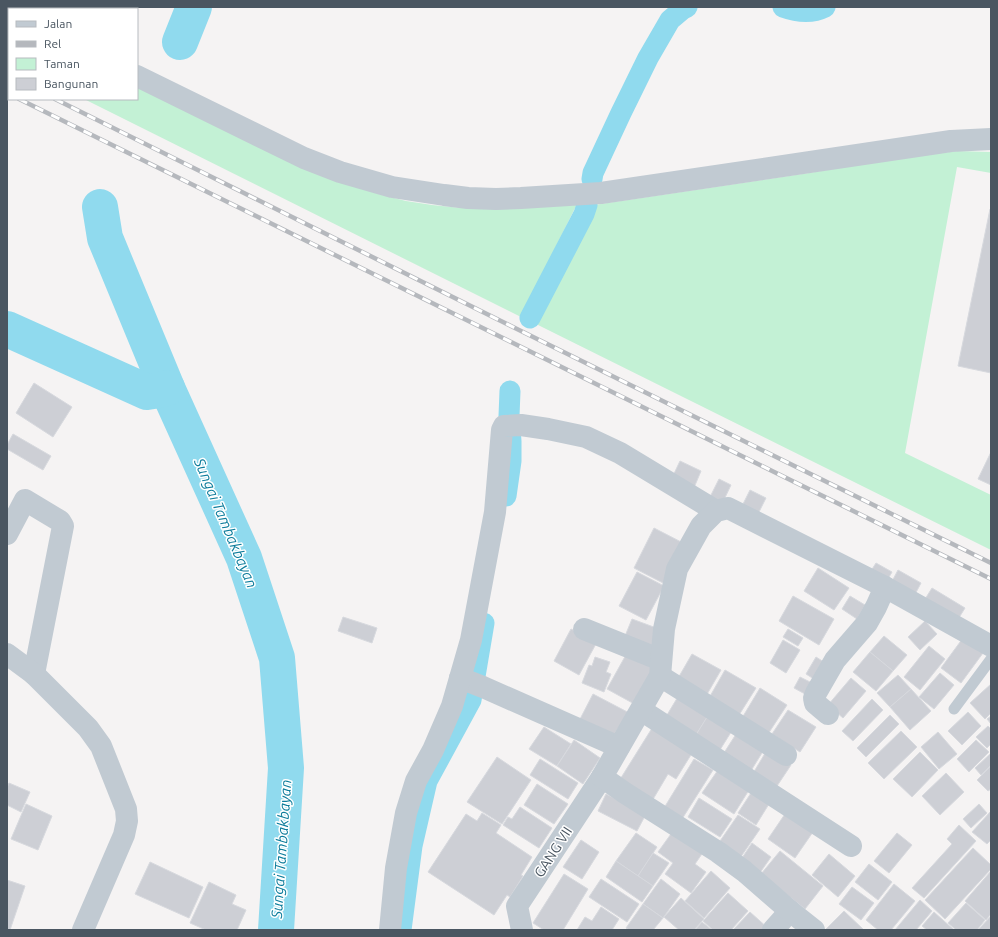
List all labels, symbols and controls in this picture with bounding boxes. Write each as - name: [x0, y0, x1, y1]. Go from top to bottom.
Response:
- legend: [8, 8, 138, 100]
- text: Jalan: [44, 17, 72, 30]
- text: Rel: [44, 37, 61, 50]
- text: Taman: [44, 57, 80, 70]
- text: Bangunan: [44, 77, 98, 90]
- water label: Sungai Tambakbayan: [191, 455, 261, 590]
- water label: Sungai Tambakbayan: [268, 779, 294, 920]
- street label: GANG VII: [531, 824, 575, 880]

